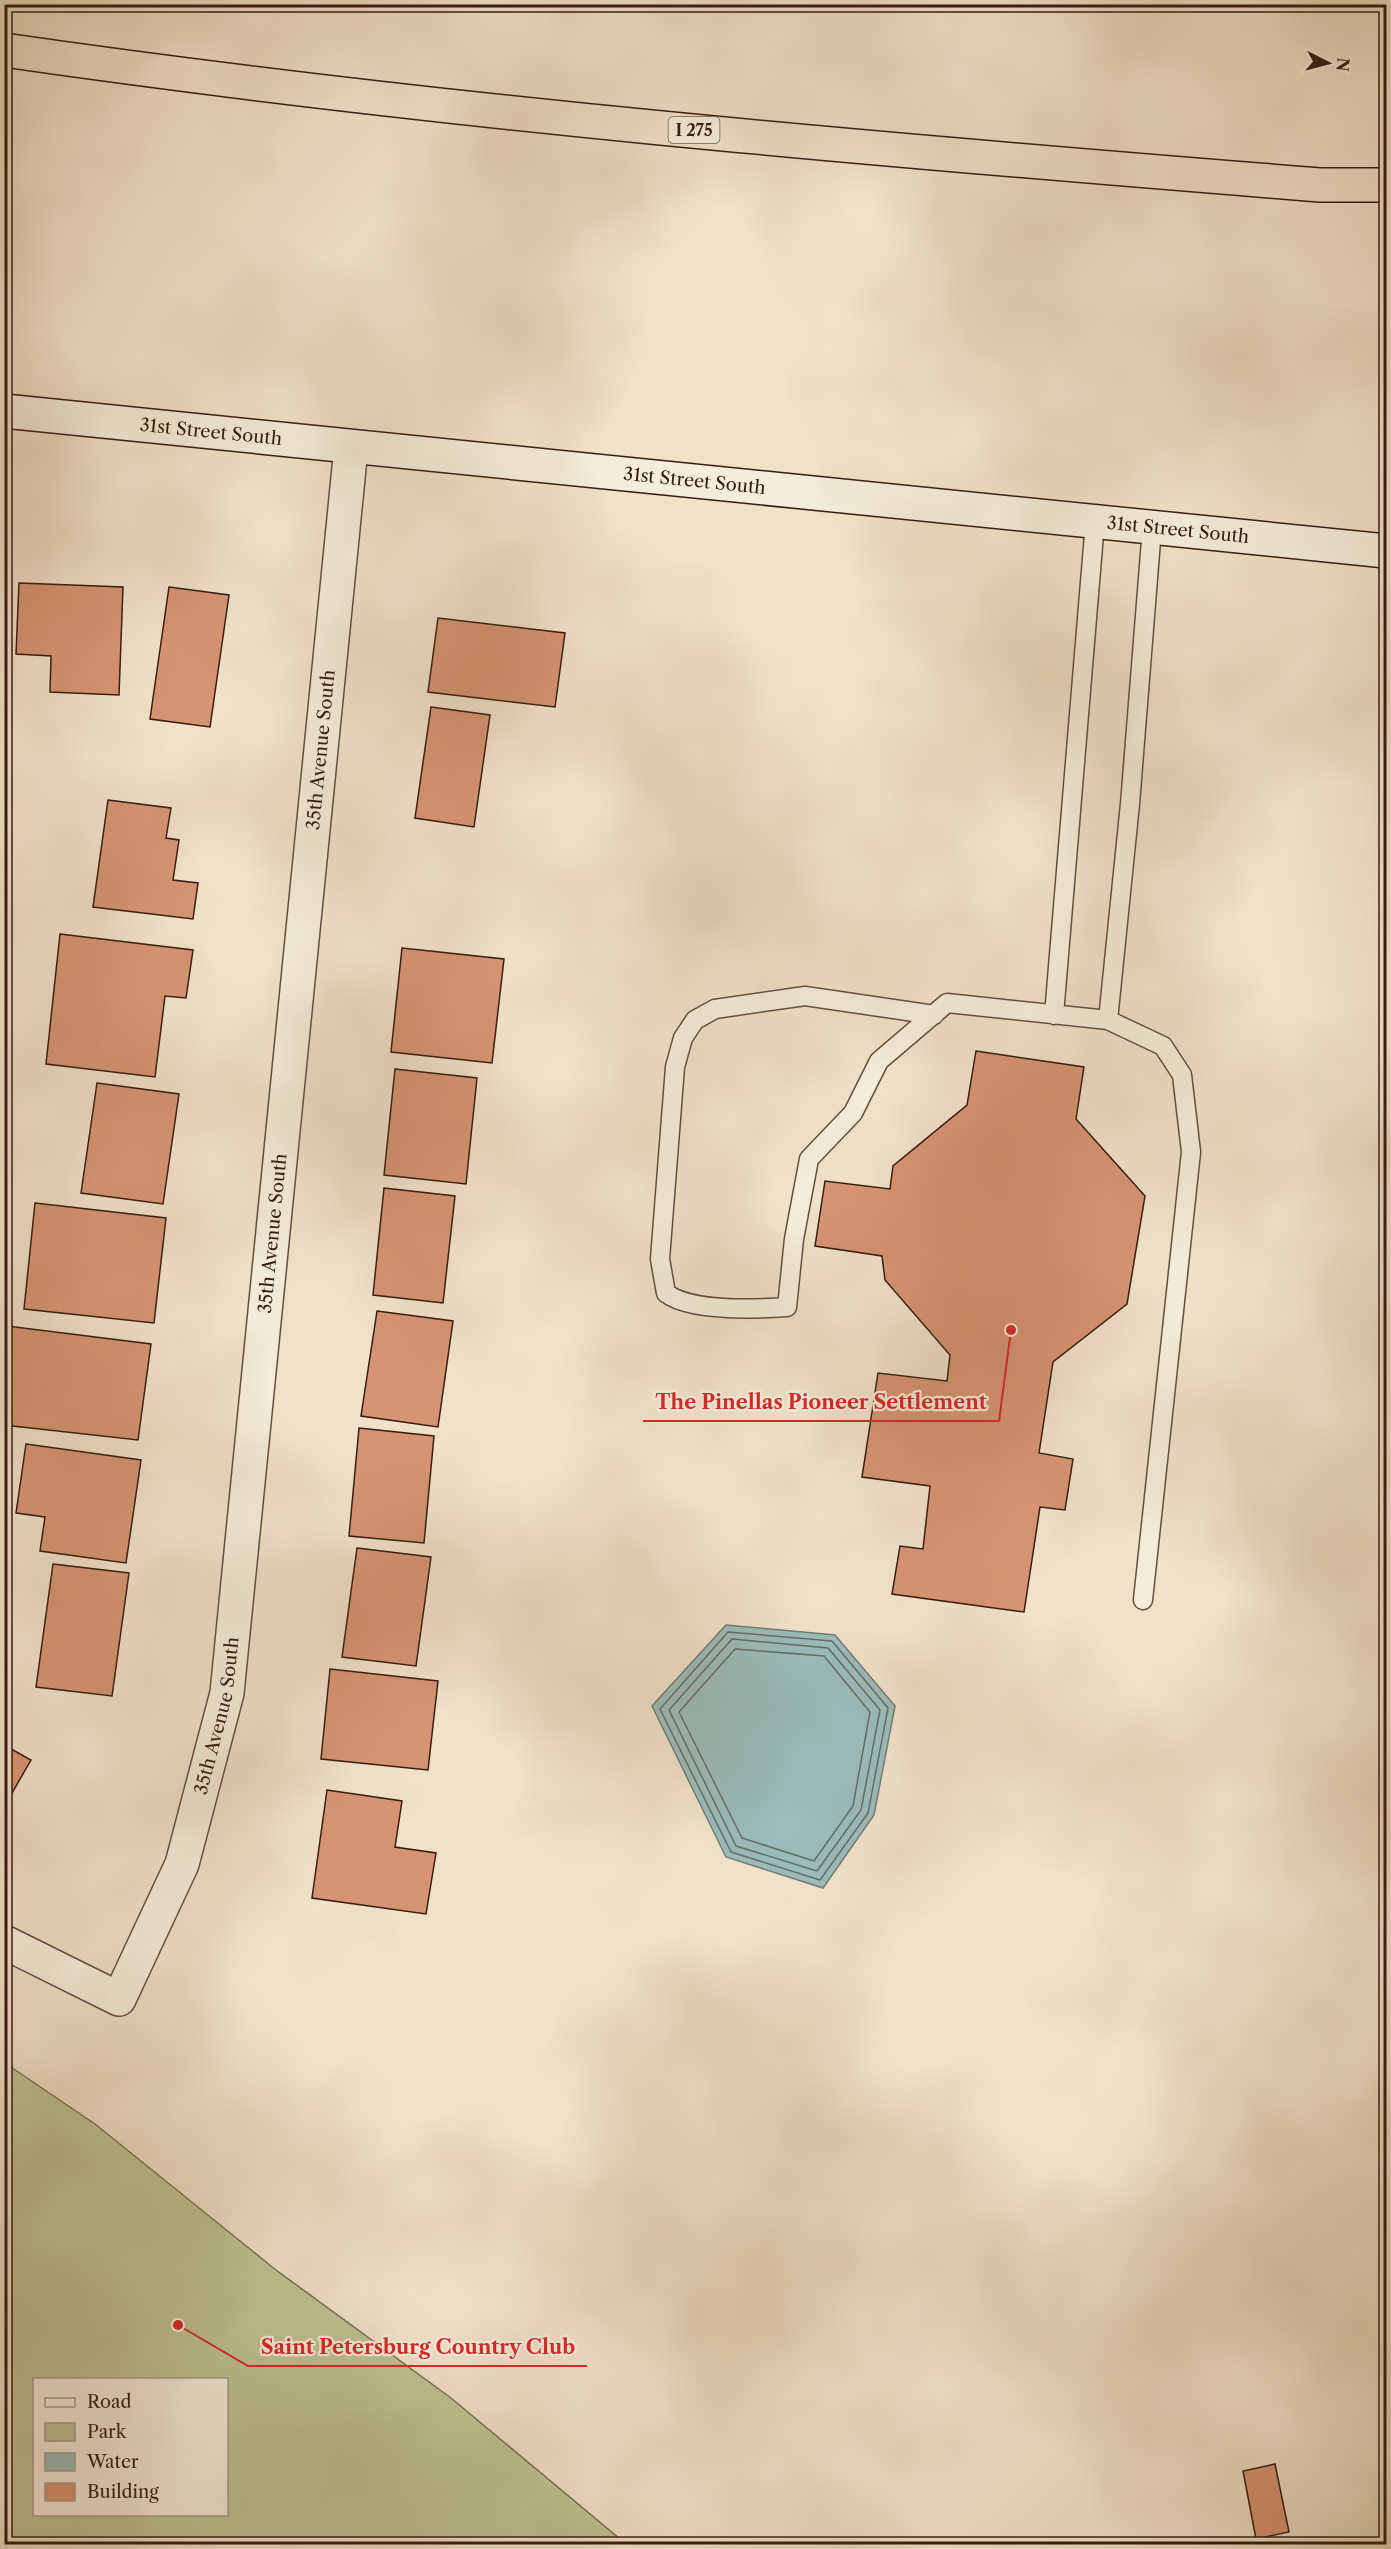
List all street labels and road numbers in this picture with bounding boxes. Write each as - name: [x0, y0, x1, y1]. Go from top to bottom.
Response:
- road number: I 275: [668, 117, 720, 143]
- street label: 31st Street South: [139, 414, 283, 450]
- street label: 31st Street South: [622, 463, 767, 499]
- street label: 31st Street South: [1106, 512, 1250, 548]
- street label: 35th Avenue South: [302, 669, 340, 831]
- street label: 35th Avenue South: [254, 1152, 292, 1315]
- street label: 35th Avenue South: [190, 1636, 244, 1797]

